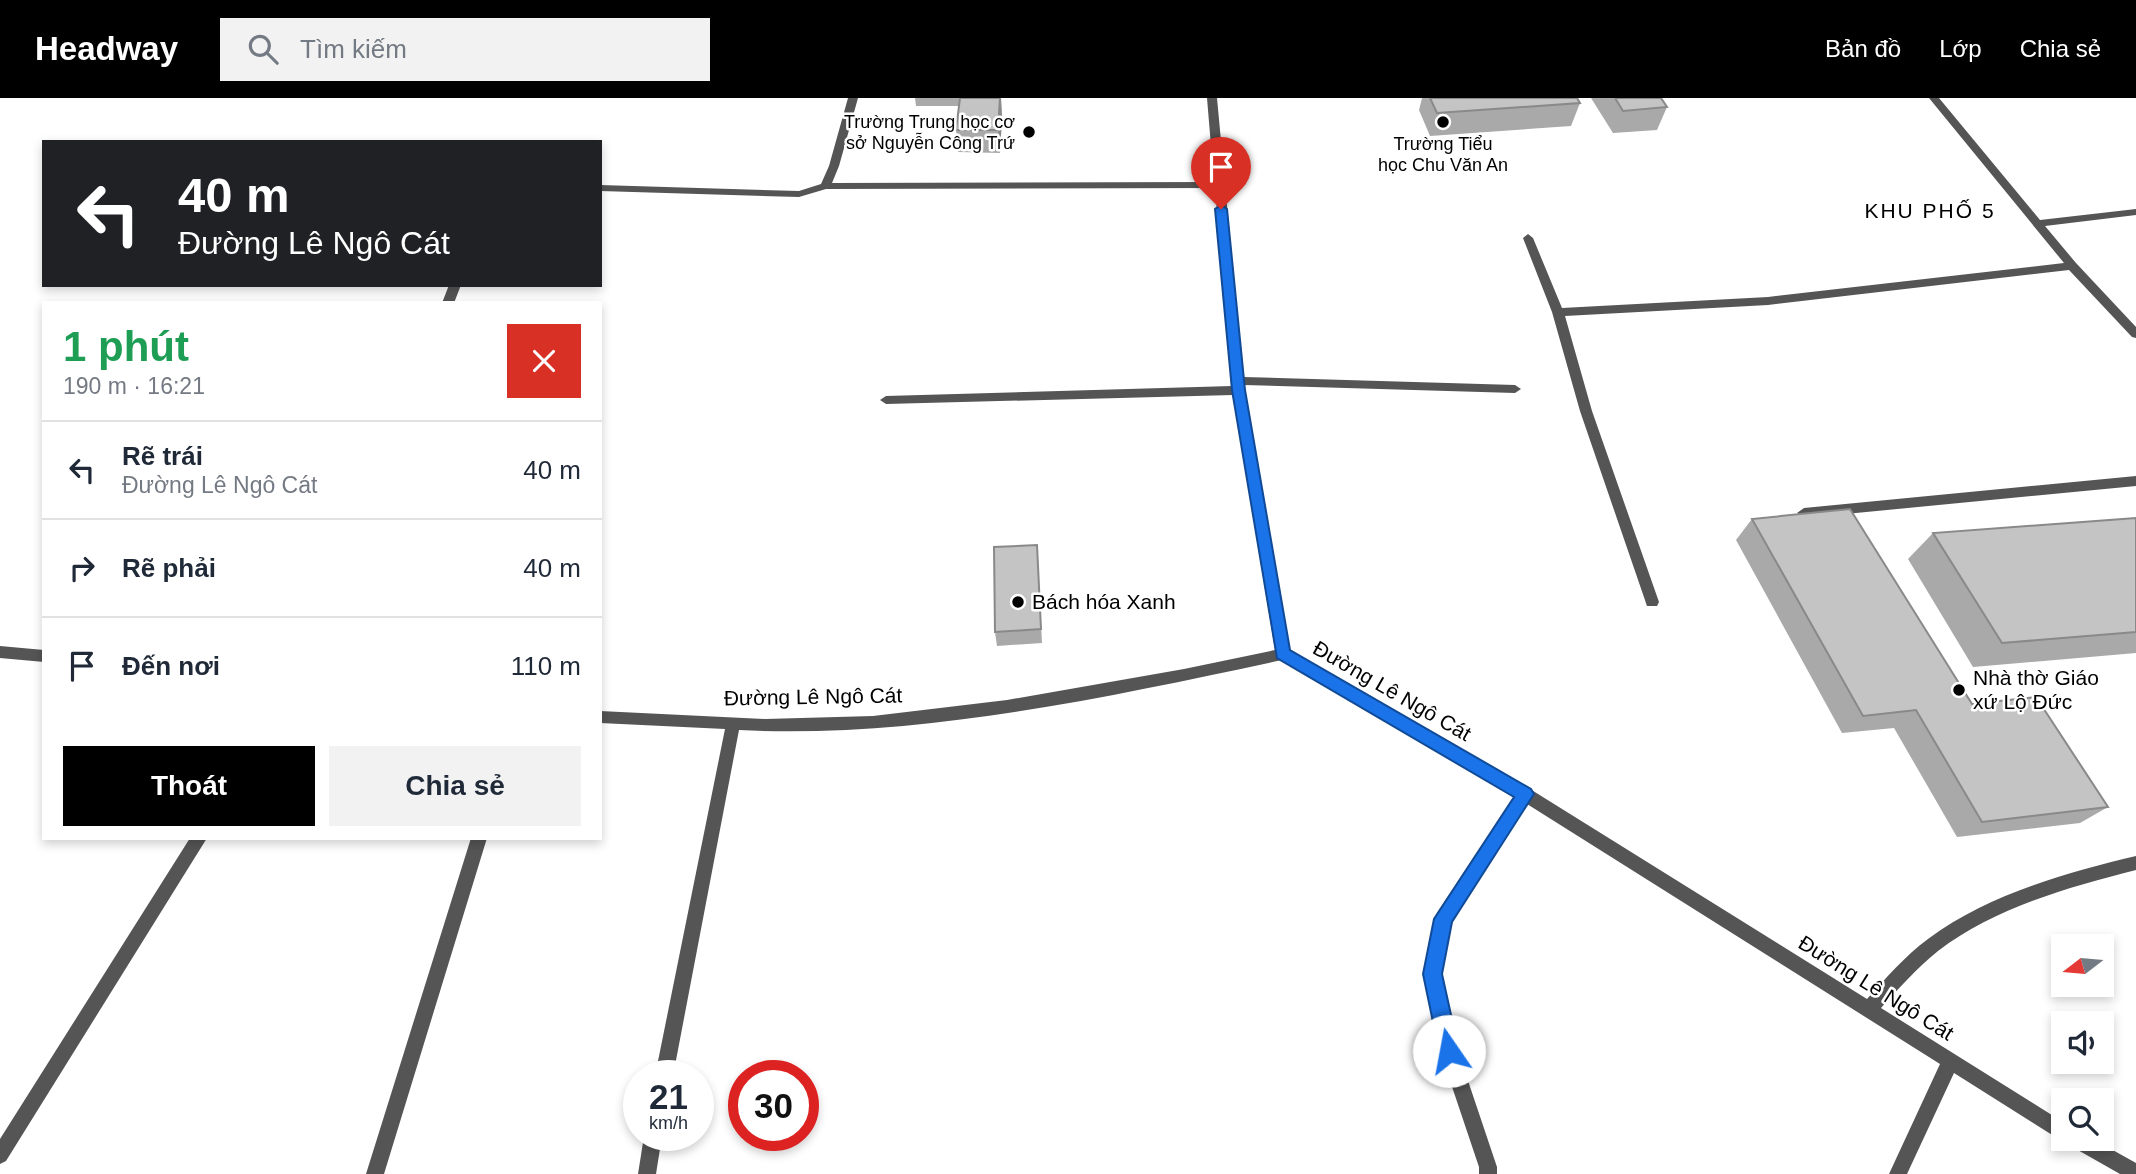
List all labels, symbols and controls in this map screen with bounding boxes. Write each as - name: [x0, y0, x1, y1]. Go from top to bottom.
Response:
- search box: [220, 18, 710, 81]
- text: Headway: [35, 30, 178, 67]
- icon: search: [244, 30, 282, 68]
- text: Tìm kiếm: [300, 34, 407, 64]
- text: Bản đồ: [1825, 35, 1901, 62]
- text: Lớp: [1939, 35, 1982, 62]
- text: Chia sẻ: [2020, 35, 2101, 62]
- place label: Trường Trung học cơ sở Nguyễn Công Trứ: [844, 112, 1015, 153]
- marker: Trường Tiểu học Chu Văn An: [1435, 114, 1451, 130]
- marker: Trường Trung học cơ sở Nguyễn Công Trứ: [1021, 124, 1037, 140]
- place label: Trường Tiểu học Chu Văn An: [1378, 134, 1508, 175]
- pin: [1191, 137, 1251, 209]
- icon: arrive: [1202, 148, 1240, 186]
- icon: left: [63, 168, 154, 259]
- text: 40 m: [178, 168, 290, 222]
- district label: KHU PHỐ 5: [1864, 199, 1996, 222]
- text: Đường Lê Ngô Cát: [178, 225, 450, 261]
- text: 1 phút: [63, 323, 189, 370]
- button: close: [507, 324, 581, 398]
- text: 190 m · 16:21: [63, 373, 205, 399]
- text: Rẽ trái: [122, 441, 203, 471]
- icon: left: [63, 451, 101, 489]
- text: 40 m: [523, 455, 581, 485]
- text: Đường Lê Ngô Cát: [122, 472, 317, 498]
- icon: right: [63, 549, 101, 587]
- text: Rẽ phải: [122, 553, 216, 583]
- text: 40 m: [523, 553, 581, 583]
- place label: Bách hóa Xanh: [1032, 590, 1176, 613]
- marker: Bách hóa Xanh: [1010, 594, 1026, 610]
- street label: Đường Lê Ngô Cát: [1309, 636, 1475, 745]
- icon: arrive: [63, 647, 101, 685]
- text: Đến nơi: [122, 651, 220, 681]
- text: 110 m: [511, 651, 581, 681]
- place label: Nhà thờ Giáo xứ Lộ Đức: [1973, 666, 2099, 713]
- marker: Nhà thờ Giáo xứ Lộ Đức: [1951, 682, 1967, 698]
- street label: Đường Lê Ngô Cát: [724, 683, 903, 710]
- button: Thoát: [63, 746, 315, 826]
- button: Chia sẻ: [329, 746, 581, 826]
- street label: Đường Lê Ngô Cát: [1795, 931, 1958, 1045]
- north arrow: [2051, 934, 2114, 998]
- map controls: [2051, 934, 2114, 1151]
- button: sound: [2051, 1011, 2114, 1074]
- position arrow: [1412, 1014, 1486, 1088]
- speed limit sign: 30: [728, 1060, 819, 1151]
- text: 21: [649, 1077, 688, 1116]
- button: search: [2051, 1088, 2114, 1151]
- text: km/h: [649, 1113, 688, 1133]

